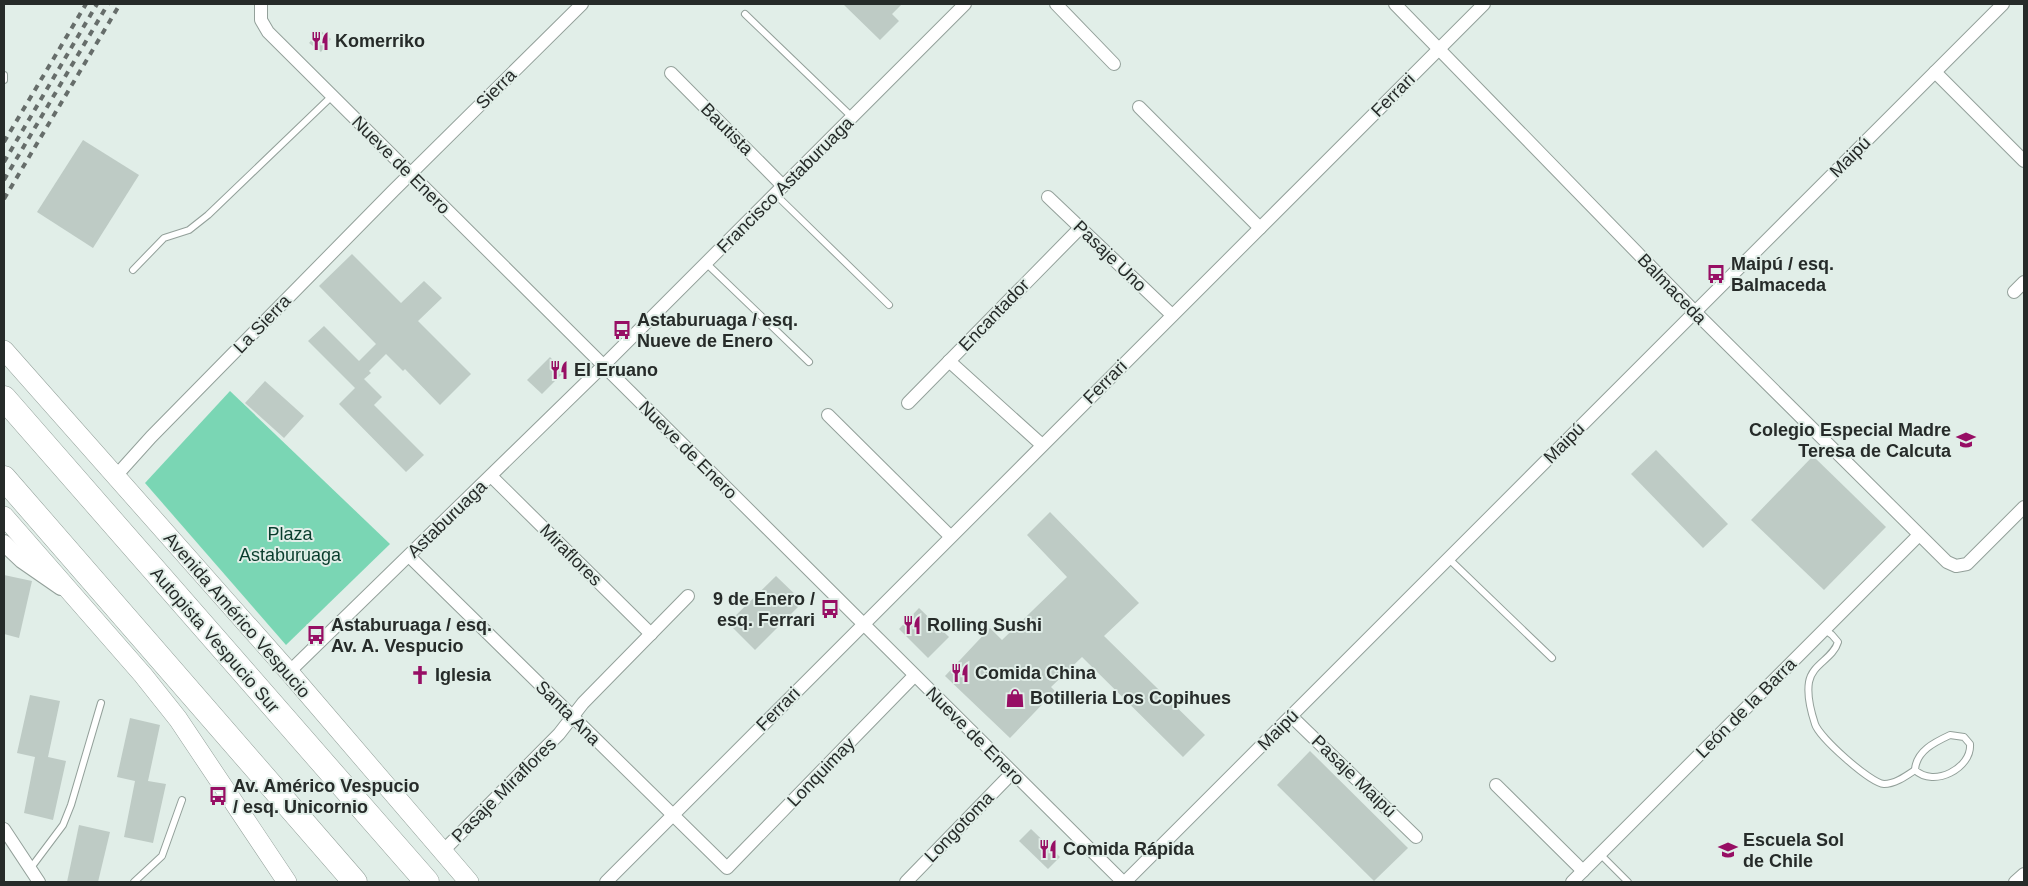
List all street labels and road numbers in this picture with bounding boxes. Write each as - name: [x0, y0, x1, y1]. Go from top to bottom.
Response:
- street label: Sierra: [472, 64, 521, 113]
- street label: Ferrari: [1367, 69, 1419, 121]
- street label: Bautista: [697, 99, 758, 160]
- street label: Nueve de Enero: [348, 112, 454, 218]
- street label: Francisco Astaburuaga: [713, 112, 858, 257]
- street label: Maipú: [1826, 133, 1874, 181]
- street label: Pasaje Uno: [1070, 216, 1150, 296]
- street label: Balmaceda: [1634, 250, 1711, 329]
- street label: Encantador: [955, 275, 1033, 355]
- street label: La Sierra: [229, 290, 295, 357]
- street label: Ferrari: [1079, 356, 1131, 408]
- street label: Nueve de Enero: [635, 397, 741, 503]
- street label: Maipú: [1540, 419, 1588, 467]
- street label: Astaburuaga: [403, 476, 491, 562]
- street label: Miraflores: [536, 520, 606, 590]
- street label: Avenida Américo Vespucio: [160, 528, 314, 702]
- street label: Autopista Vespucio Sur: [146, 563, 284, 717]
- street label: León de la Barra: [1692, 653, 1801, 762]
- street label: Santa Ana: [532, 677, 605, 750]
- street label: Ferrari: [752, 683, 804, 735]
- street label: Nueve de Enero: [922, 683, 1028, 789]
- street label: Maipú: [1254, 706, 1302, 754]
- street label: Pasaje Maipú: [1308, 731, 1400, 821]
- street label: Lonquimay: [783, 733, 859, 811]
- street label: Pasaje Miraflores: [448, 734, 560, 846]
- street label: Longotoma: [921, 787, 998, 866]

